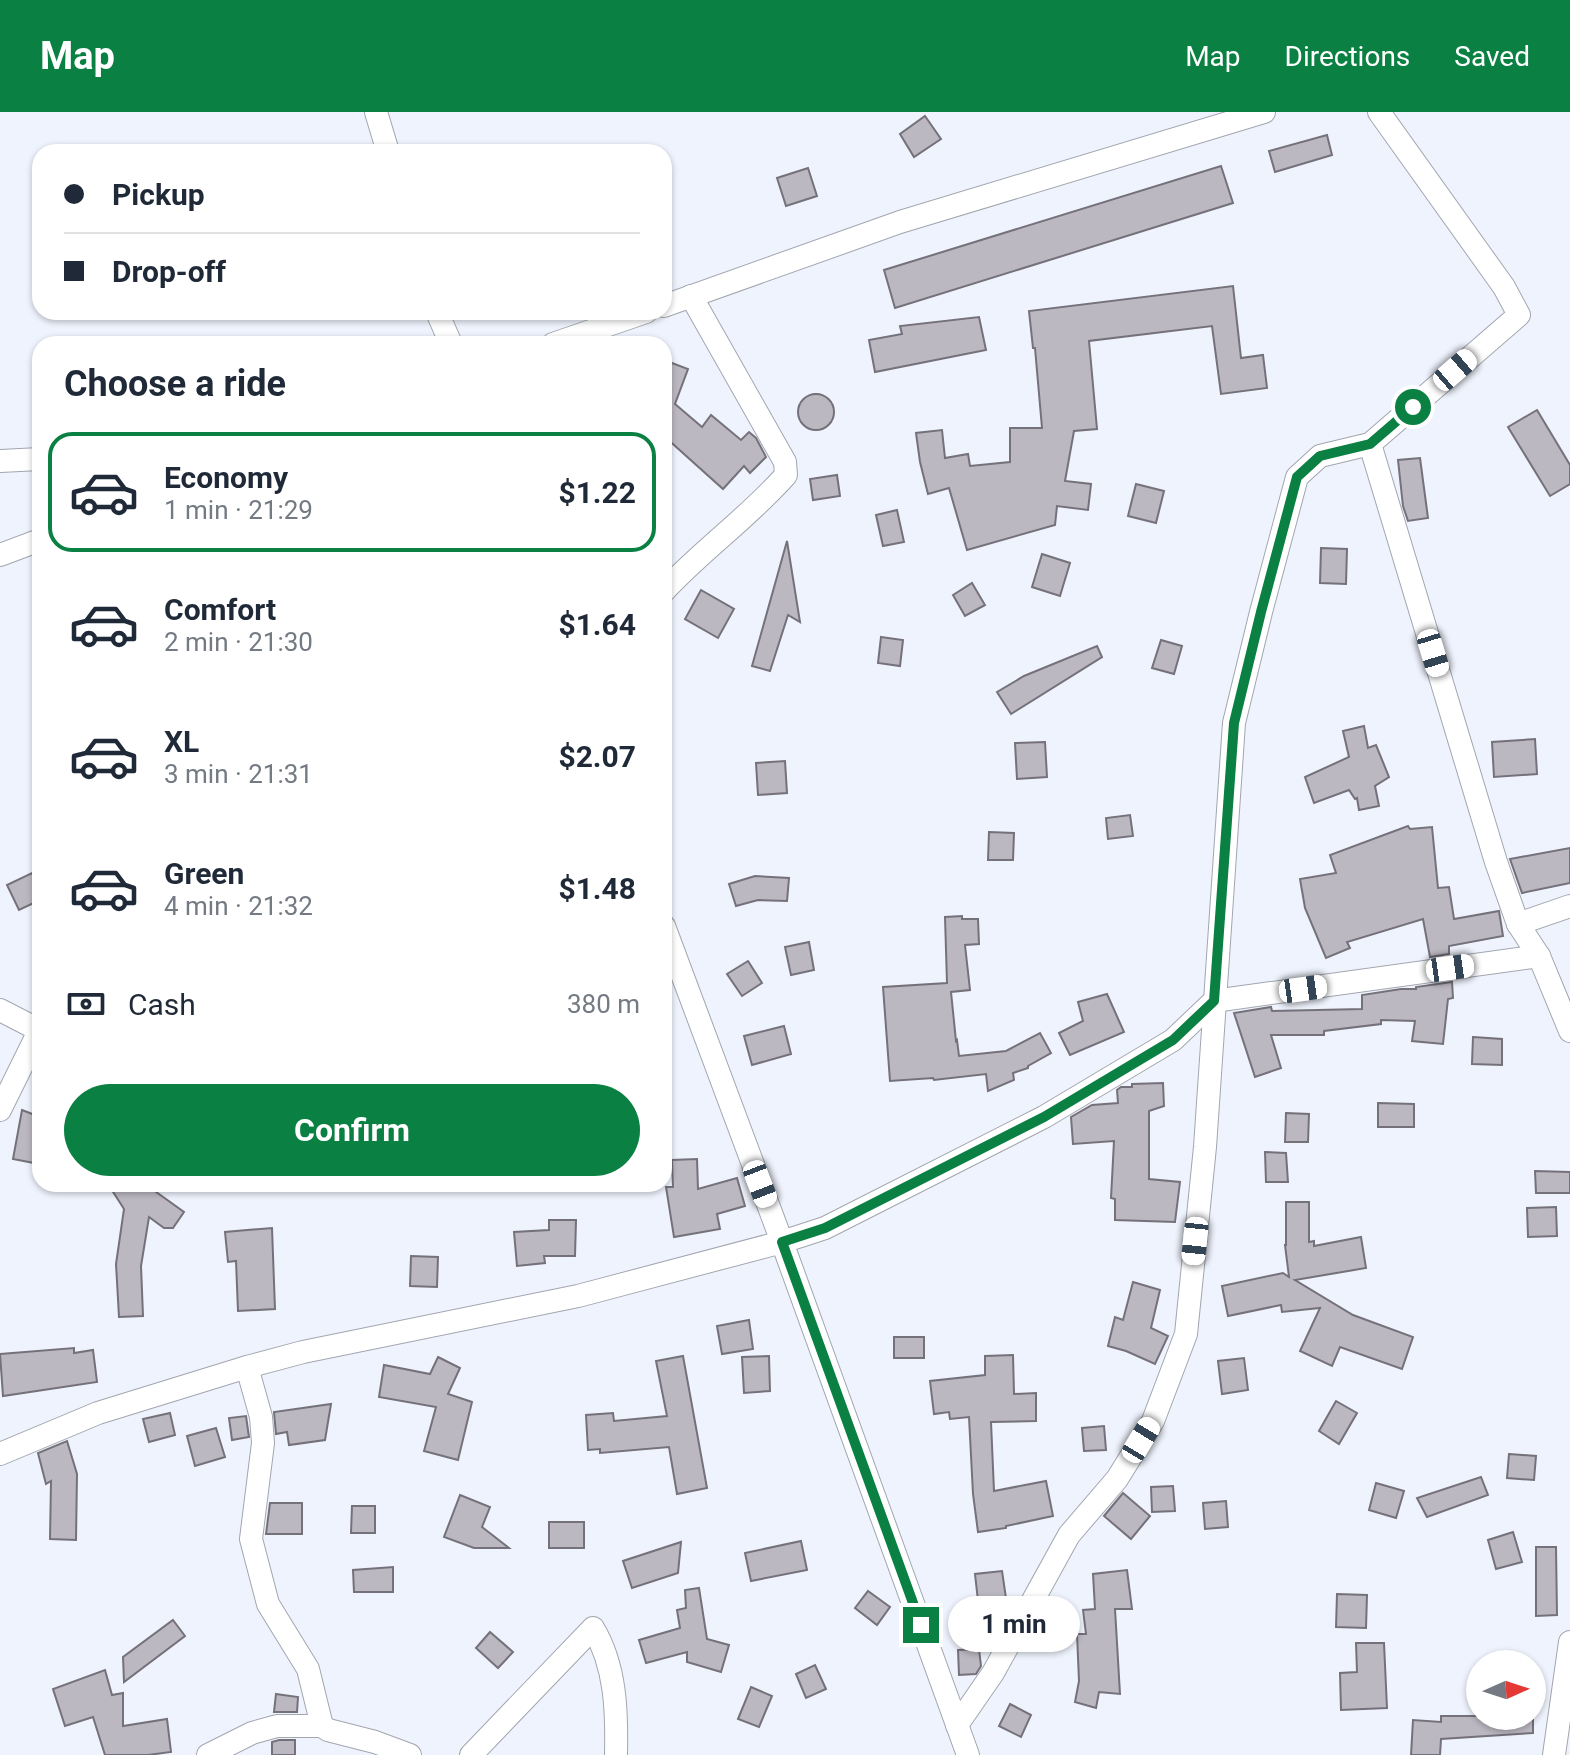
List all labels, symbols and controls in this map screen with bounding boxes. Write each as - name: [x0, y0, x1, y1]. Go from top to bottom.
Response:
- text: Map: [40, 34, 115, 78]
- text: Map: [1185, 40, 1241, 73]
- text: Directions: [1285, 40, 1410, 73]
- text: Saved: [1454, 40, 1530, 73]
- text: Pickup: [112, 177, 205, 212]
- text: Drop-off: [112, 254, 226, 289]
- car: [1429, 345, 1481, 395]
- text: Choose a ride: [64, 363, 286, 405]
- route start: [1395, 389, 1431, 425]
- icon: car: [68, 456, 140, 528]
- text: Economy: [164, 460, 288, 495]
- text: $1.22: [558, 475, 636, 510]
- text: 1 min · 21:29: [164, 495, 313, 525]
- icon: car: [68, 588, 140, 660]
- text: Comfort: [164, 592, 276, 627]
- text: $1.64: [558, 607, 636, 642]
- text: 2 min · 21:30: [164, 627, 313, 657]
- car: [1415, 627, 1451, 679]
- icon: car: [68, 720, 140, 792]
- text: XL: [164, 724, 199, 759]
- text: $2.07: [558, 739, 636, 774]
- text: 3 min · 21:31: [164, 759, 313, 789]
- icon: car: [68, 852, 140, 924]
- text: Green: [164, 856, 244, 891]
- text: $1.48: [558, 871, 636, 906]
- text: 4 min · 21:32: [164, 891, 313, 921]
- car: [1425, 953, 1475, 983]
- car: [1278, 974, 1328, 1004]
- icon: cash: [64, 982, 108, 1026]
- text: Cash: [128, 987, 196, 1022]
- text: 380 m: [567, 989, 640, 1019]
- button: Confirm: [64, 1084, 640, 1176]
- car: [740, 1157, 780, 1211]
- car: [1181, 1216, 1209, 1266]
- car: [1118, 1413, 1164, 1467]
- callout: 1 min: [949, 1597, 1081, 1653]
- route end: [903, 1607, 939, 1643]
- text: 1 min: [981, 1609, 1047, 1639]
- north arrow: [1466, 1650, 1546, 1730]
- map controls: [1466, 1650, 1546, 1730]

